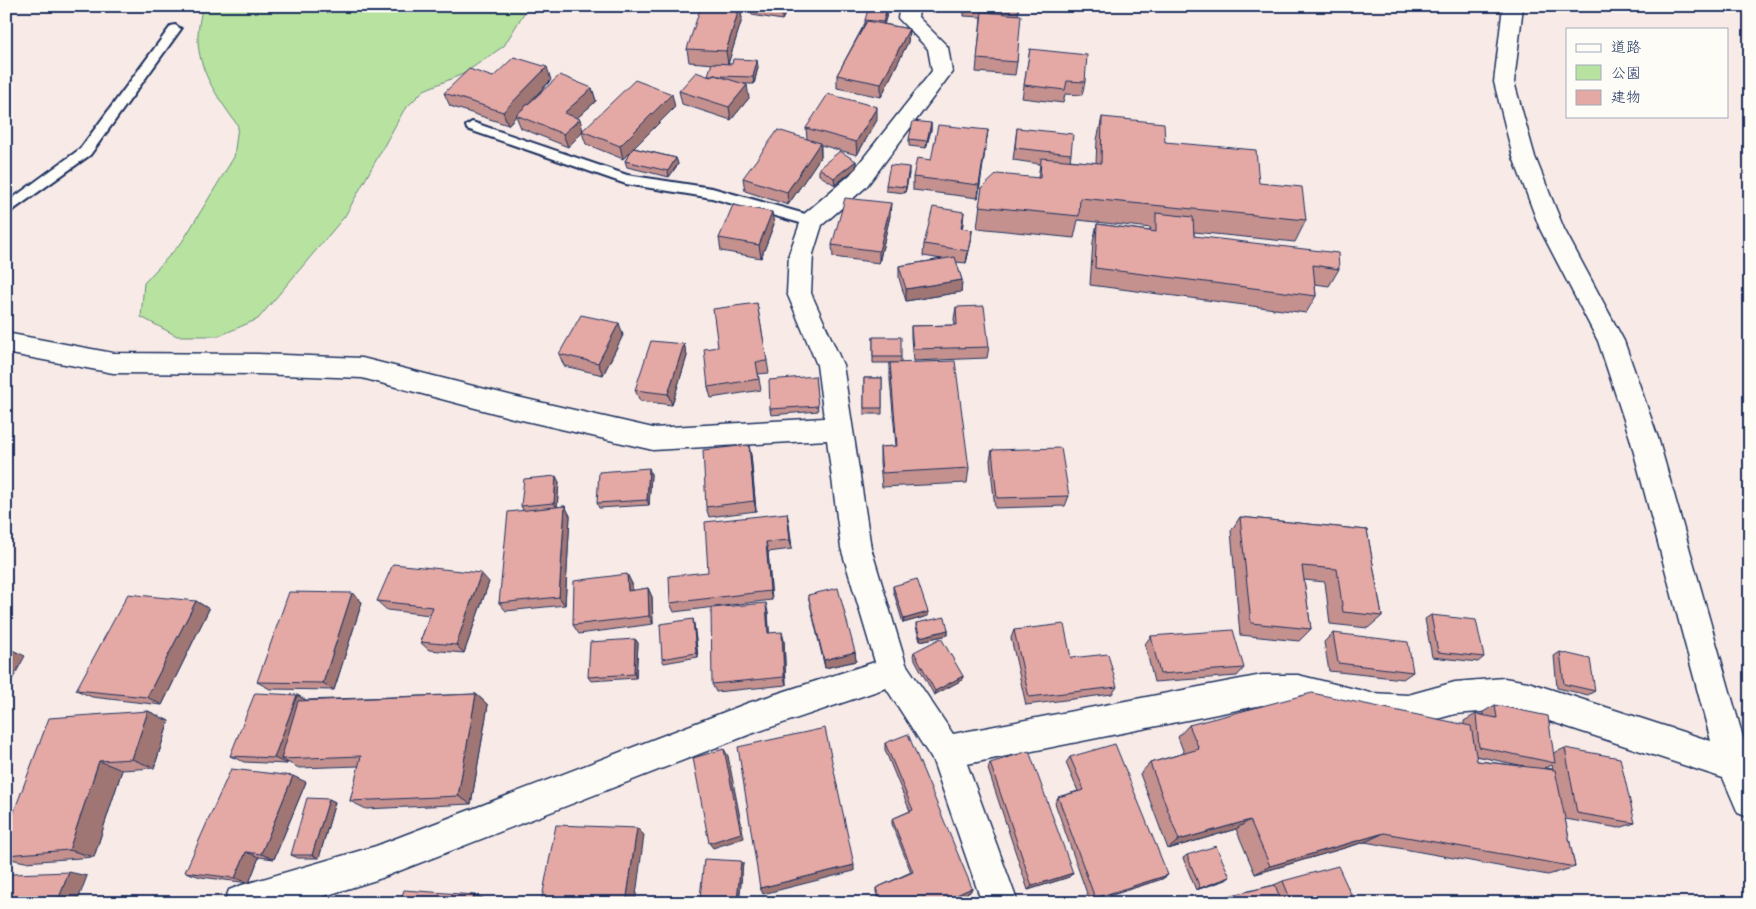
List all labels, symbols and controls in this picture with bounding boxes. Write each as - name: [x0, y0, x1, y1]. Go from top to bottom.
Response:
- legend: [1566, 28, 1728, 118]
- text: 道路: [1611, 38, 1641, 56]
- text: 公園: [1611, 64, 1641, 82]
- text: 建物: [1611, 88, 1641, 106]

